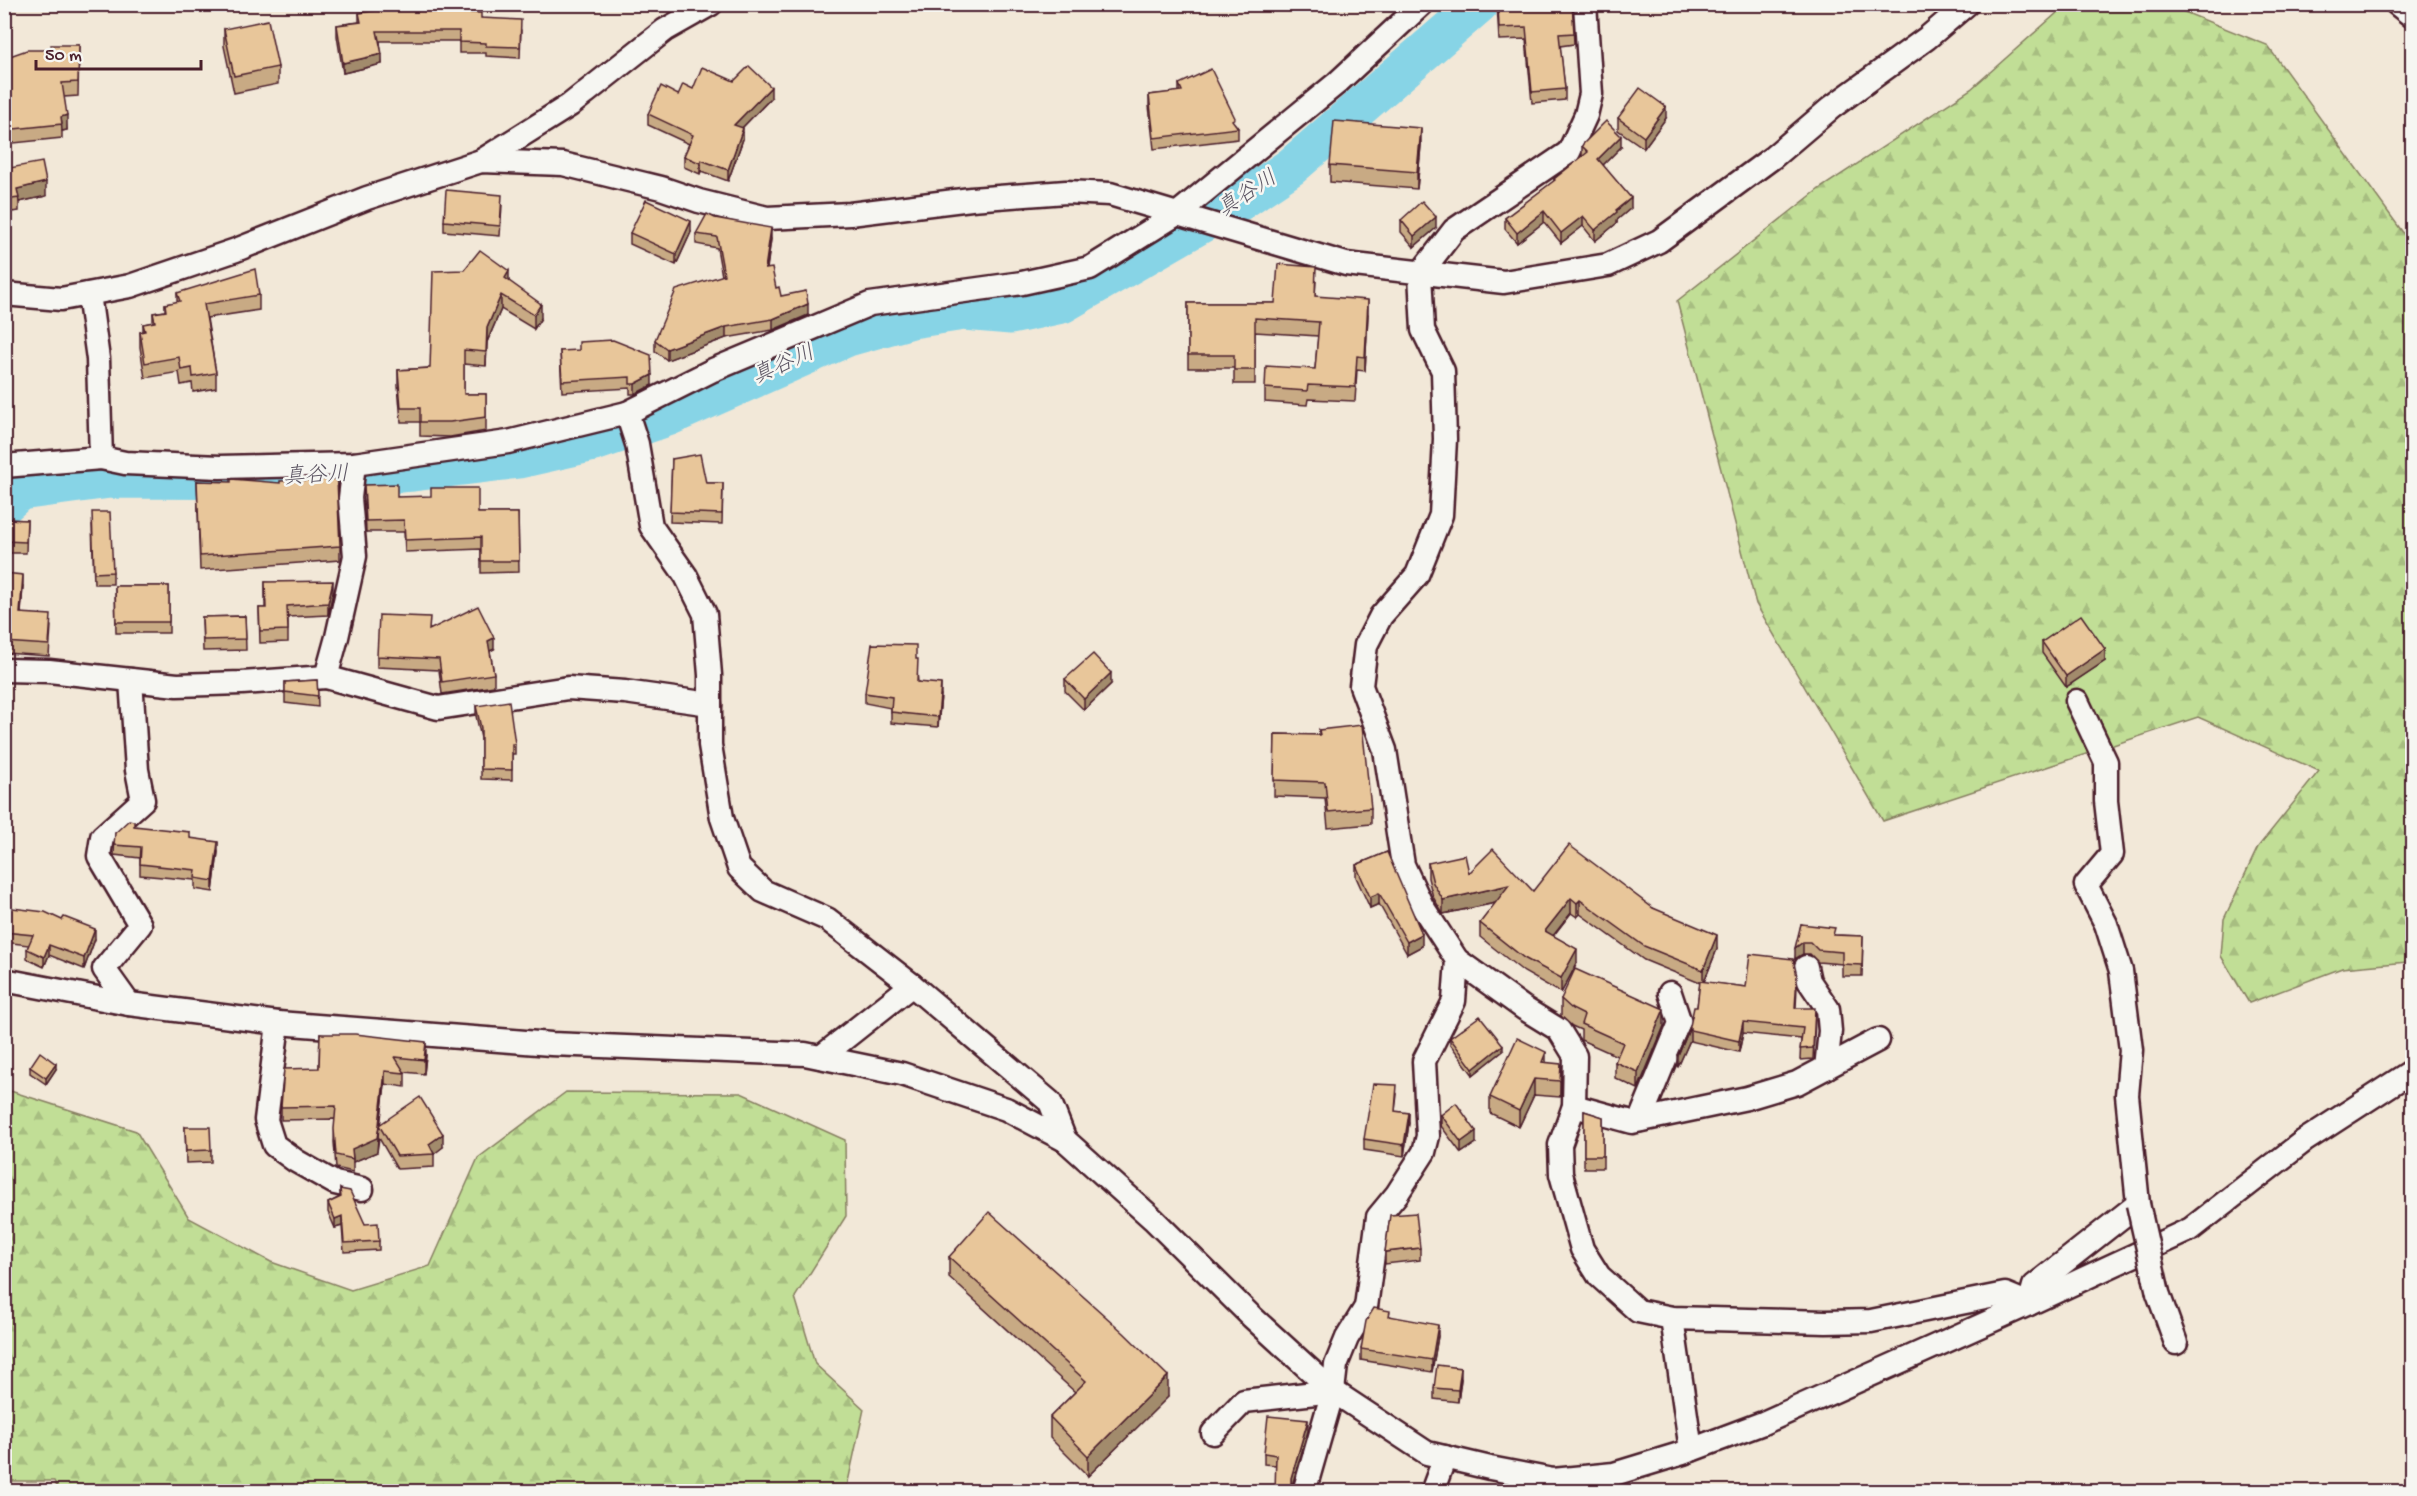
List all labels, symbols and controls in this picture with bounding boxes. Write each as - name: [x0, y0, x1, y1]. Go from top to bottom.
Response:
- scale bar: [36, 33, 201, 71]
- text: 50 m: [45, 46, 82, 67]
- water label: 真谷川: [1213, 165, 1283, 224]
- water label: 真谷川: [748, 340, 819, 391]
- water label: 真谷川: [282, 461, 350, 492]

